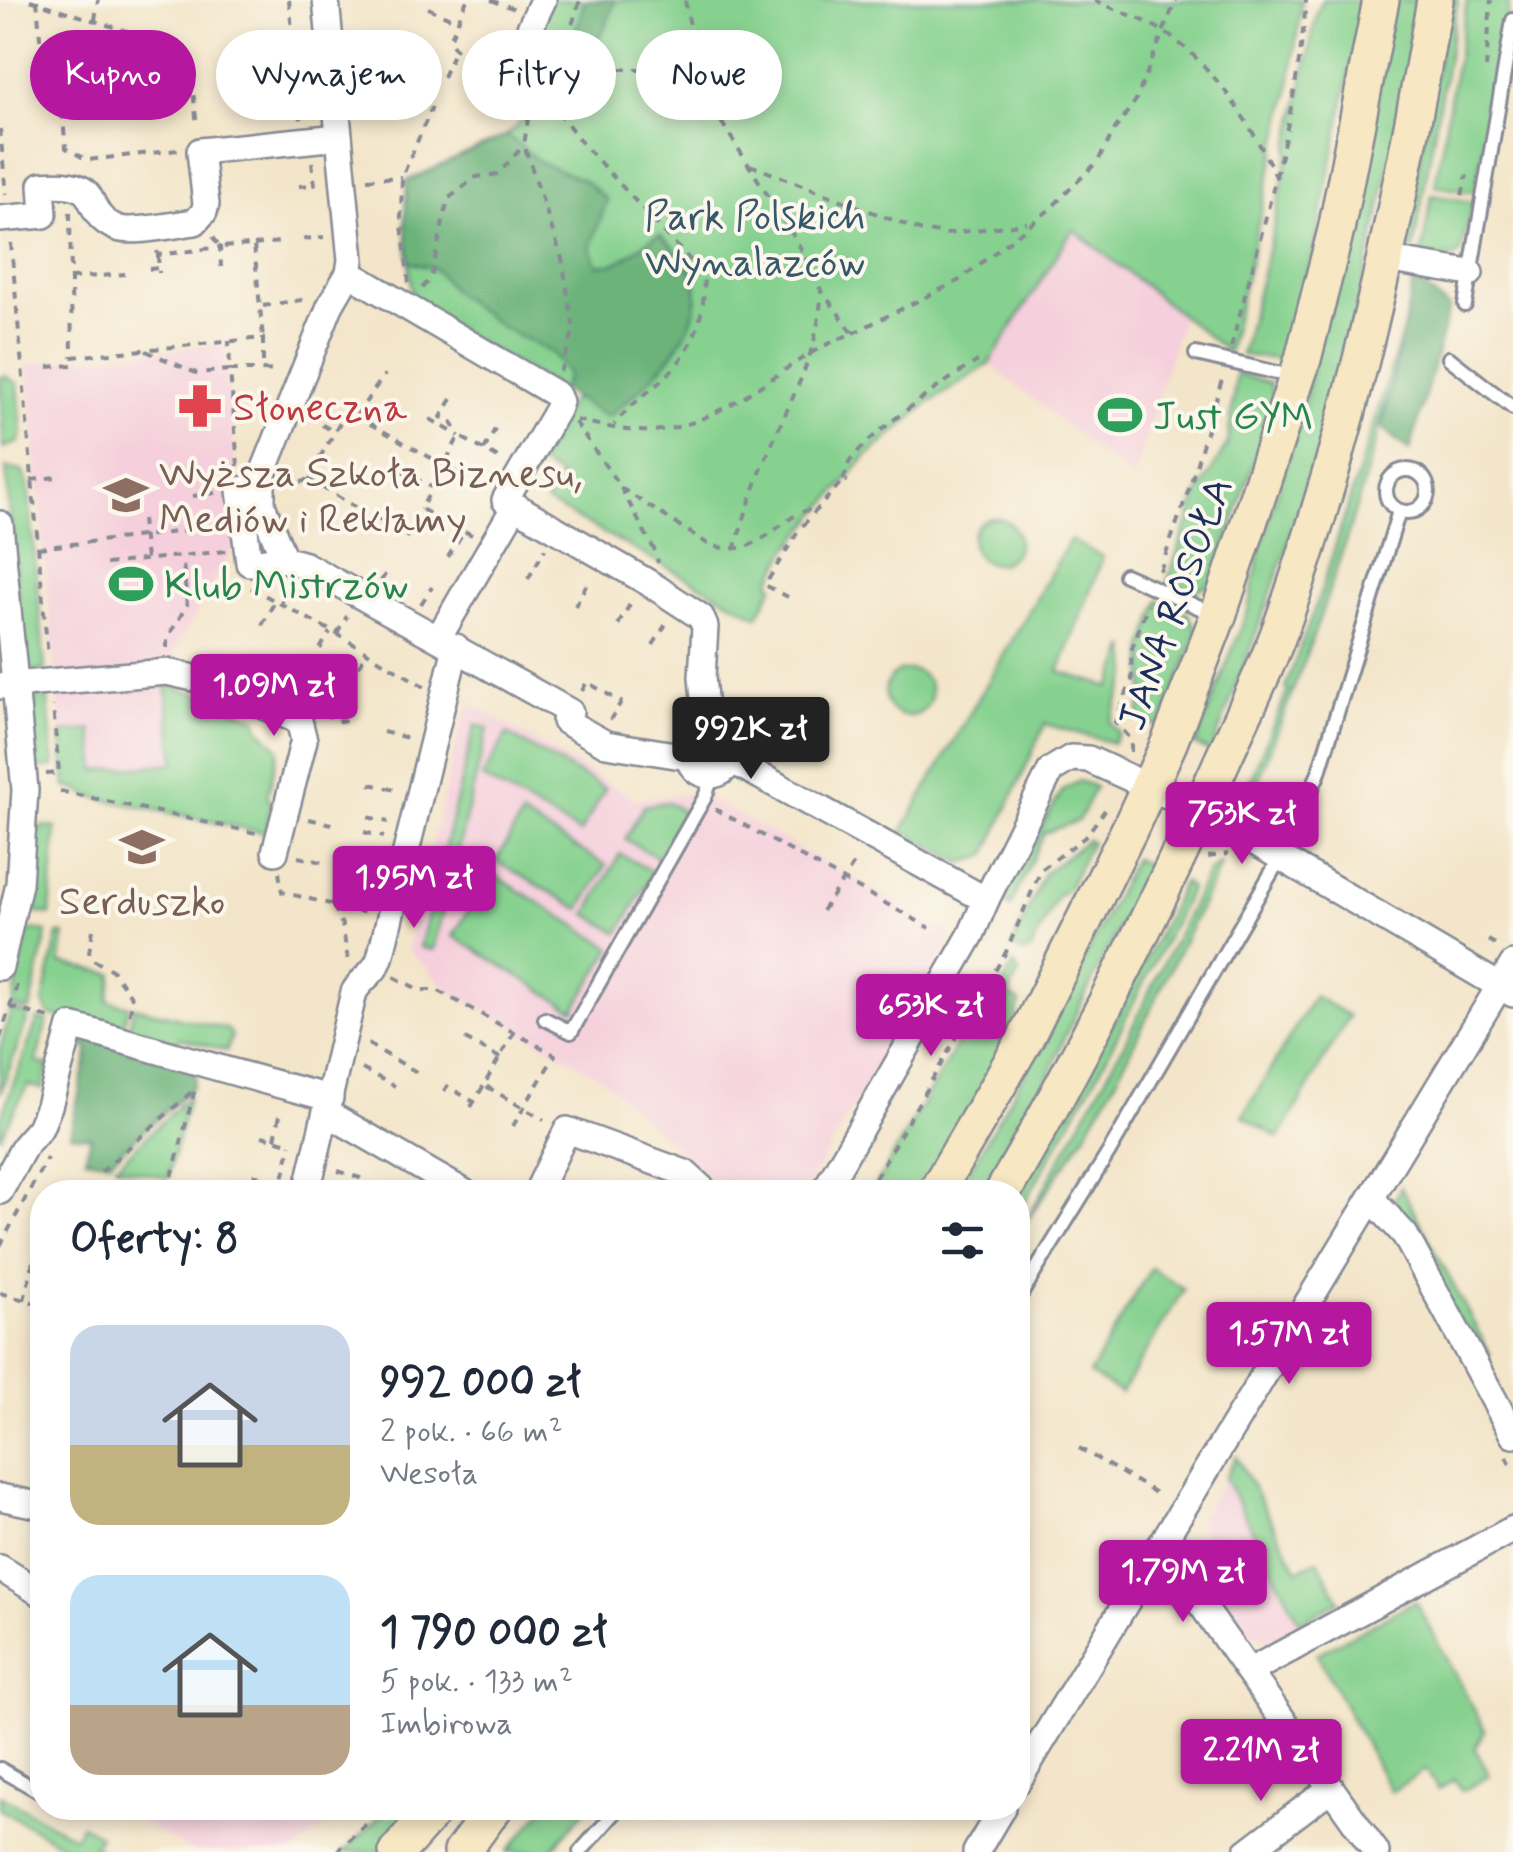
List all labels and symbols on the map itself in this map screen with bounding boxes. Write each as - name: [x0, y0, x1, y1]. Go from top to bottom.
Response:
- park label: Park Polskich Wynalazców: [645, 192, 865, 290]
- pharmacy icon: Słoneczna: [176, 382, 224, 430]
- place label: Słoneczna: [233, 383, 408, 435]
- sports icon: Just GYM: [1096, 391, 1144, 439]
- place label: Just GYM: [1153, 392, 1314, 444]
- place label: Wyższa Szkoła Biznesu, Mediów i Reklamy: [159, 449, 582, 547]
- street label: JANA ROSOŁA: [1107, 470, 1247, 738]
- school or university icon: Wyższa Szkoła Biznesu, Mediów i Reklamy: [102, 471, 150, 519]
- sports icon: Klub Mistrzów: [107, 560, 155, 608]
- place label: Klub Mistrzów: [164, 561, 408, 613]
- pin: 1.09M zł: [171, 654, 377, 739]
- pin: 992K zł: [659, 697, 843, 782]
- pin: 753K zł: [1150, 782, 1334, 867]
- school or university icon: Serduszko: [118, 823, 166, 871]
- pin: 1.95M zł: [311, 846, 517, 931]
- place label: Serduszko: [59, 877, 225, 929]
- pin: 653K zł: [839, 974, 1023, 1059]
- pin: 1.57M zł: [1186, 1302, 1392, 1387]
- pin: 1.79M zł: [1080, 1540, 1286, 1625]
- pin: 2.21M zł: [1158, 1719, 1364, 1804]

